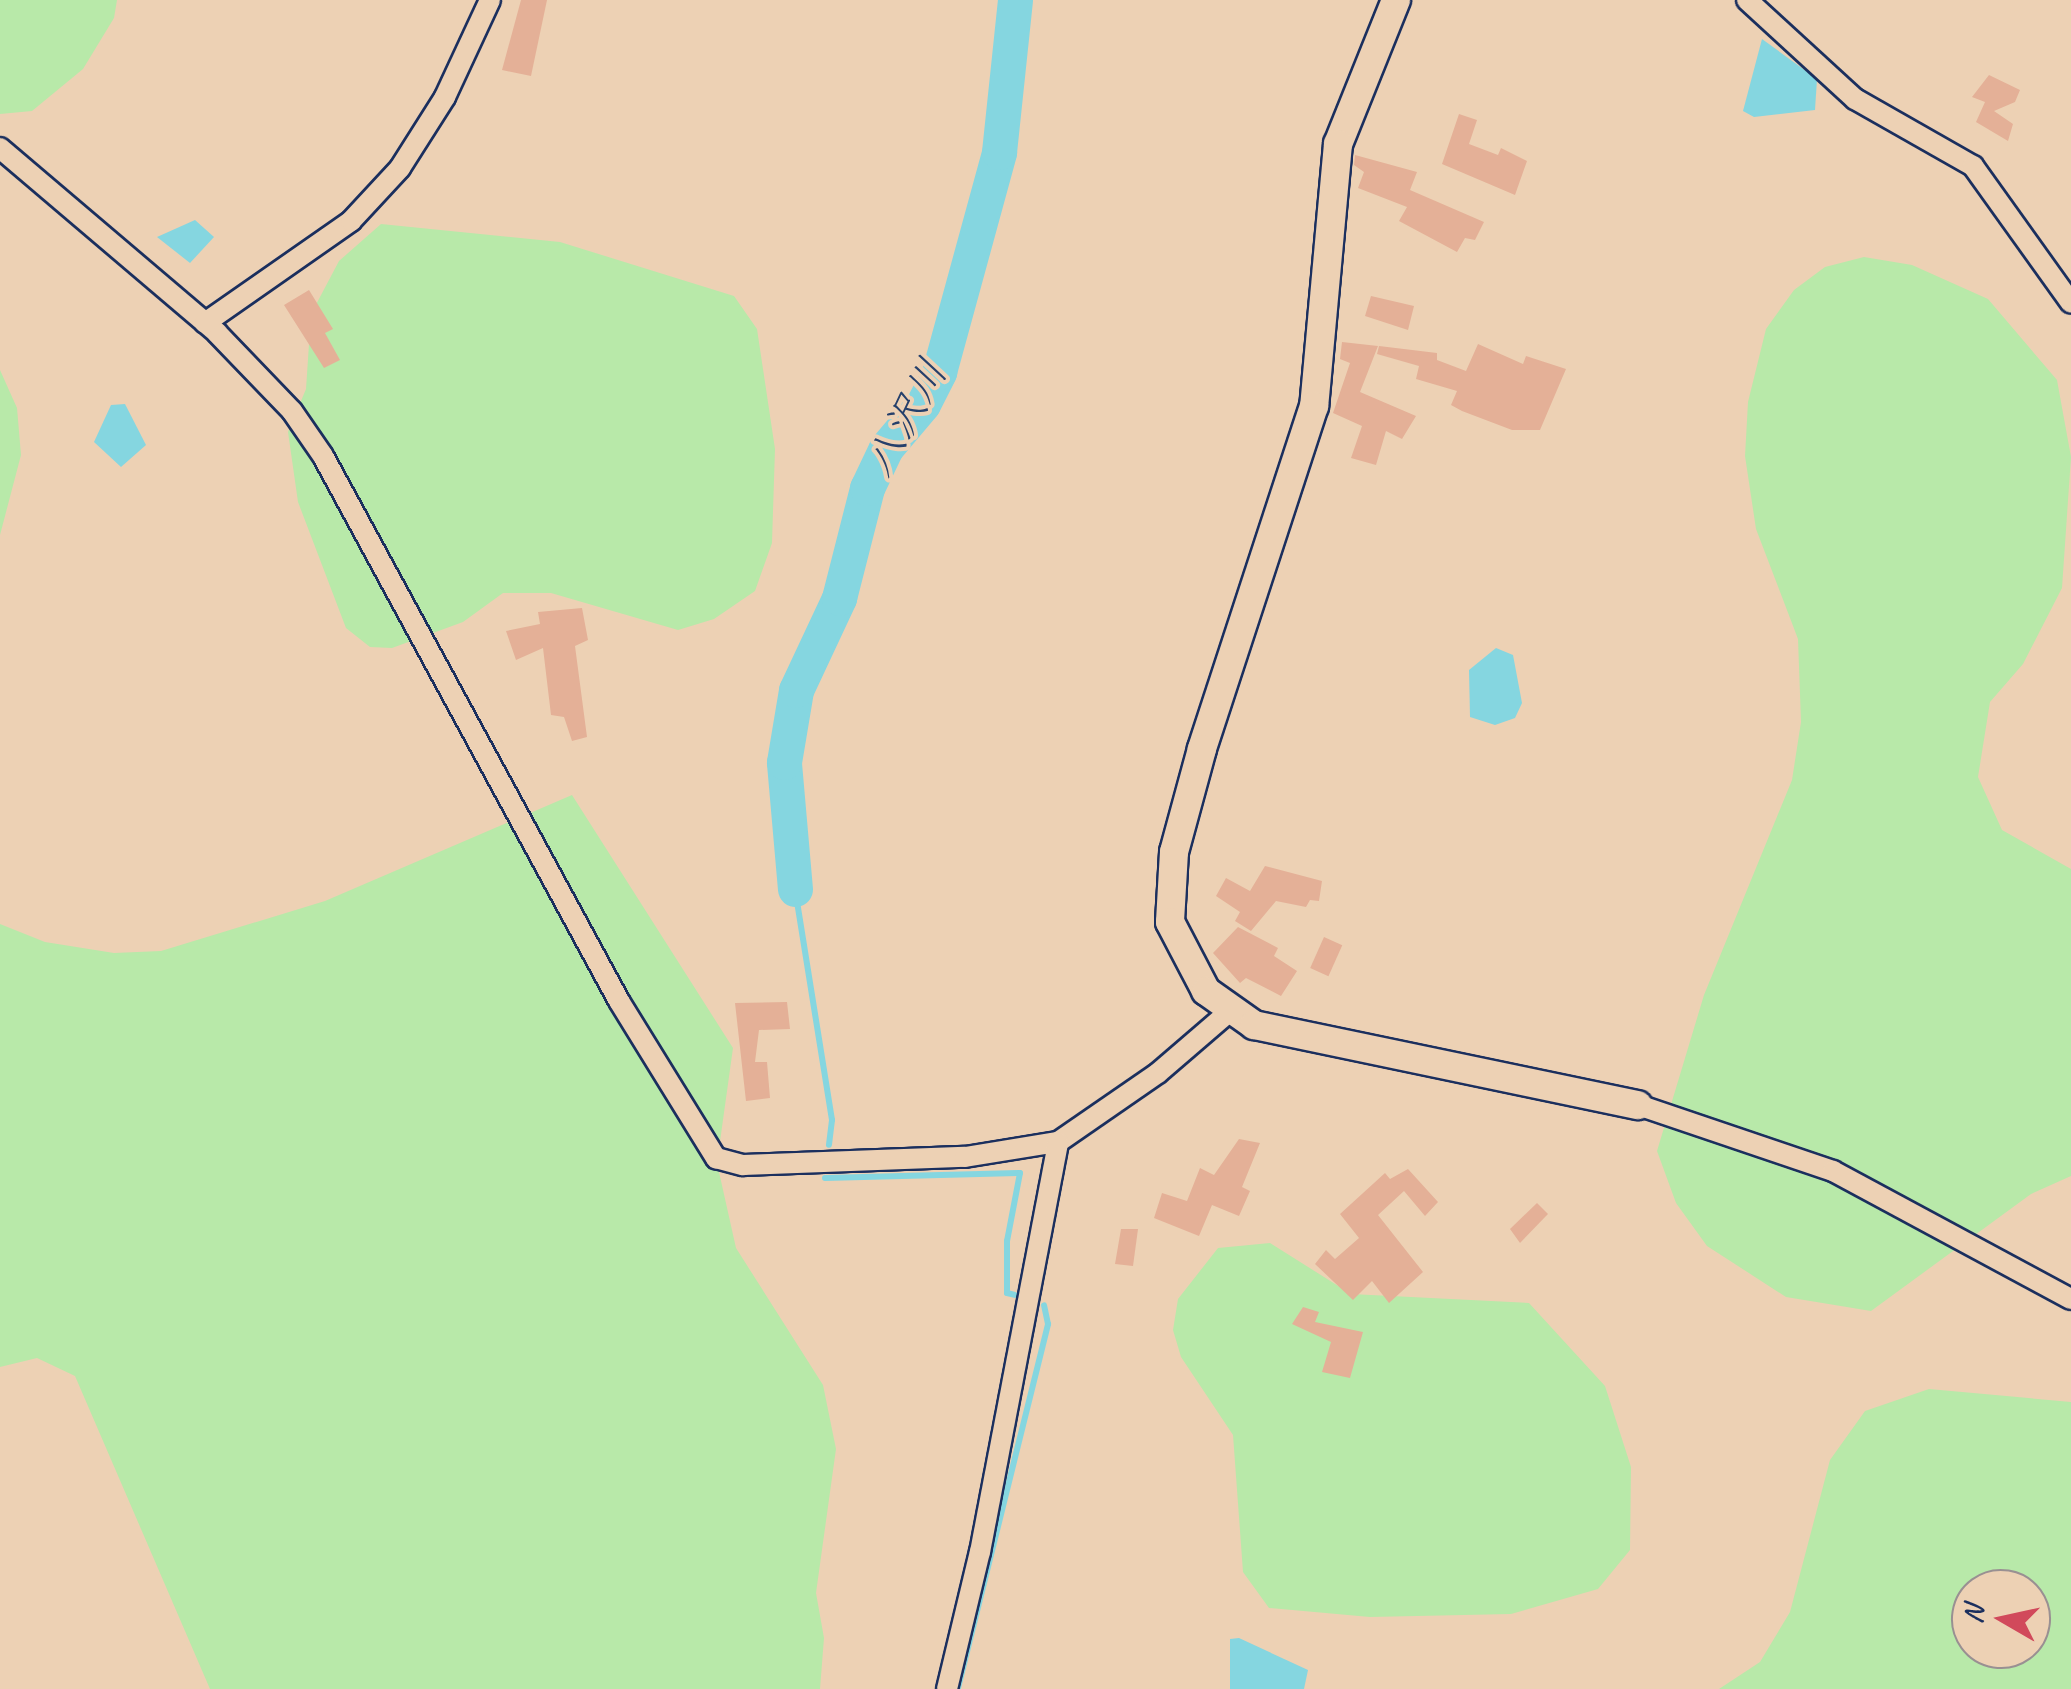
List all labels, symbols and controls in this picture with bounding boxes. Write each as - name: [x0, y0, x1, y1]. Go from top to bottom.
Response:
- water label: 八沢川: [853, 351, 959, 485]
- north arrow: [1951, 1569, 2051, 1669]
- text: N: [1954, 1603, 1991, 1626]

